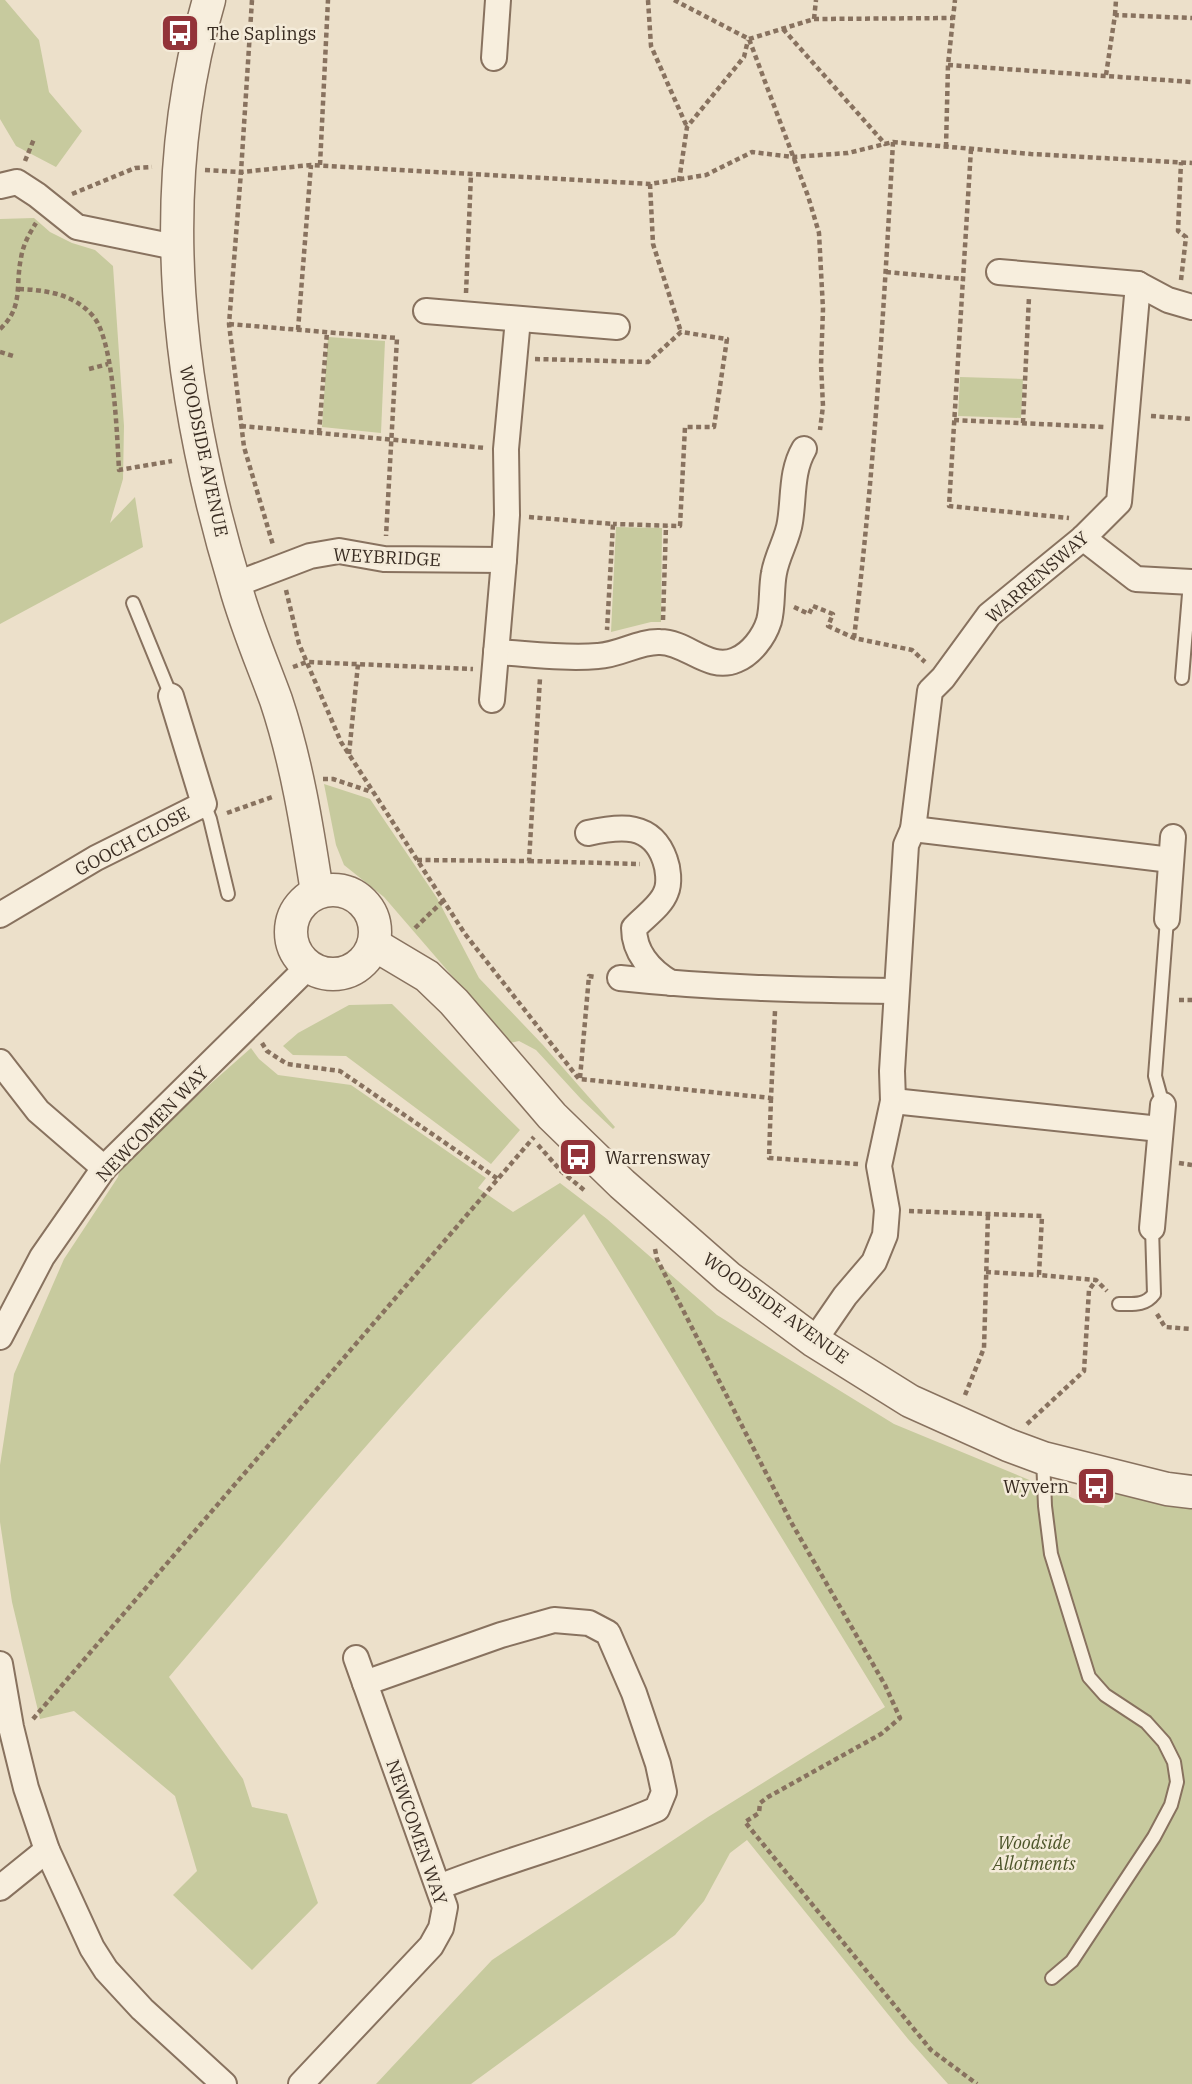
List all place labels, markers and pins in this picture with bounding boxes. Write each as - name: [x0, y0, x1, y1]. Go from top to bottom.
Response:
- bus stop icon: The Saplings: [159, 12, 201, 54]
- place label: The Saplings: [207, 22, 316, 45]
- bus stop icon: Warrensway: [557, 1136, 599, 1178]
- place label: Warrensway: [605, 1146, 710, 1169]
- bus stop icon: Wyvern: [1075, 1465, 1117, 1507]
- place label: Wyvern: [1003, 1475, 1069, 1498]

